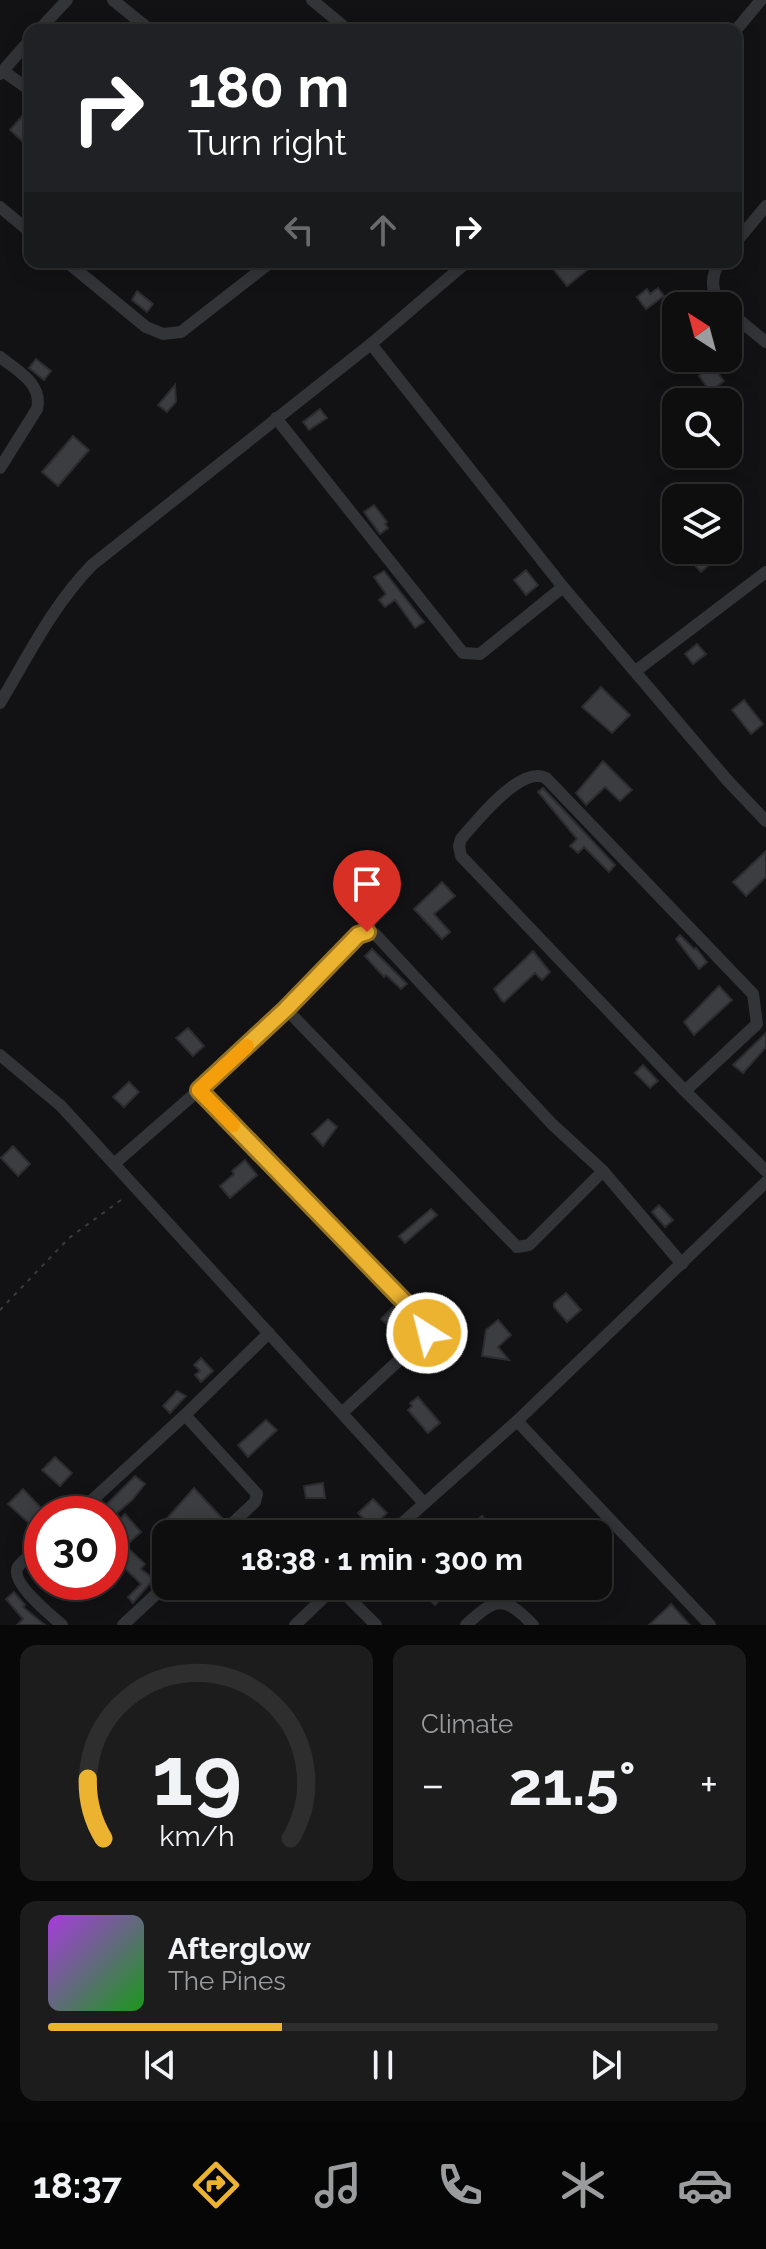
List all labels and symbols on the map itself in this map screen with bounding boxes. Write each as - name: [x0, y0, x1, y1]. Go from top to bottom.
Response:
- north arrow: [662, 292, 742, 372]
- pin: [333, 850, 401, 932]
- position arrow: [385, 1291, 469, 1375]
- speed limit sign: 30: [24, 1496, 128, 1600]

